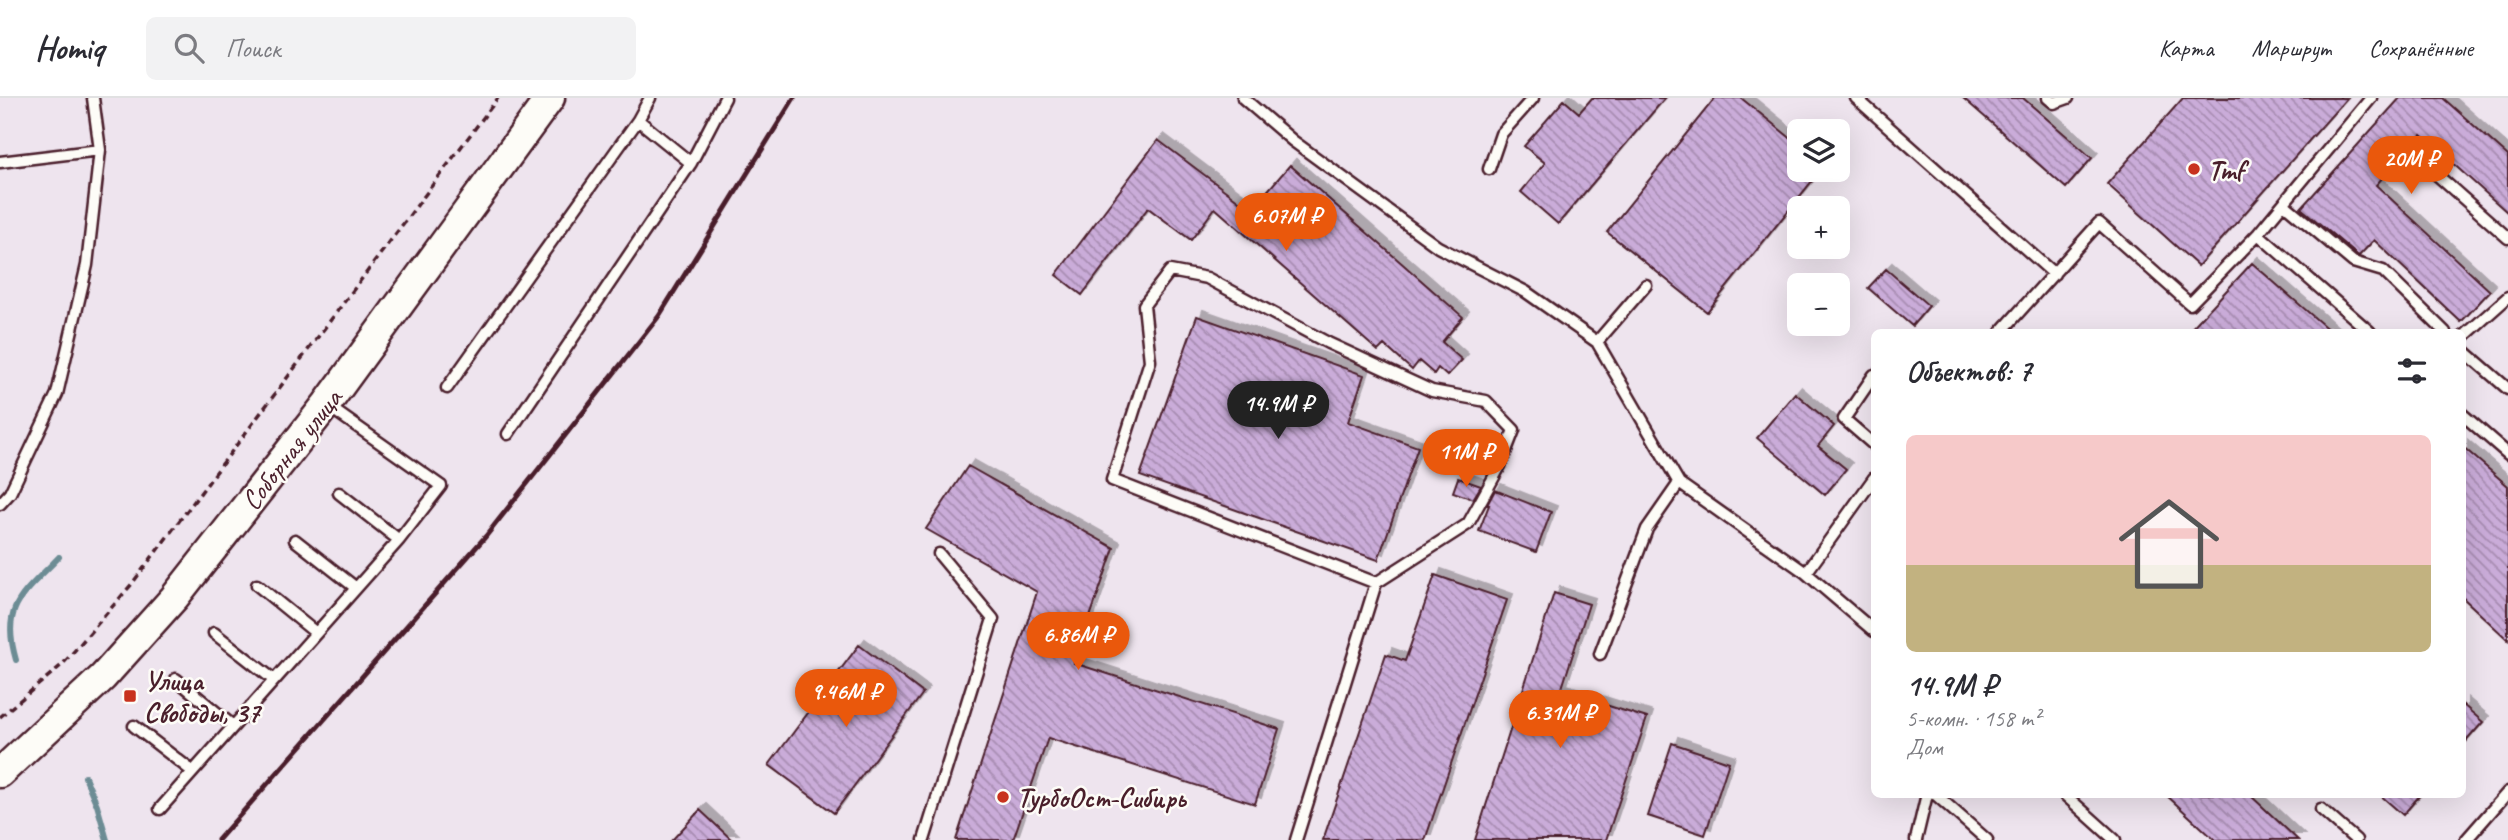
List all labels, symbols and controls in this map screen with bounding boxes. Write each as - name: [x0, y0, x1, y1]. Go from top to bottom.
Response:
- search box: [146, 17, 636, 80]
- text: Homiq: [35, 27, 104, 69]
- icon: search: [170, 29, 208, 67]
- text: Поиск: [226, 32, 280, 65]
- text: Карта: [2159, 33, 2214, 63]
- text: Маршрут: [2252, 33, 2331, 63]
- text: Сохранённые: [2369, 33, 2473, 63]
- map controls: [1787, 119, 1850, 336]
- button: layers: [1787, 119, 1850, 182]
- pin: 20M ₽: [2362, 136, 2460, 196]
- text: 20M ₽: [2384, 144, 2438, 173]
- place label: Tmf: [2208, 152, 2250, 187]
- marker: Tmf: [2186, 161, 2202, 177]
- pin: 6.07M ₽: [1221, 194, 1351, 253]
- button: +: [1787, 196, 1850, 259]
- text: 6.07M ₽: [1251, 201, 1321, 230]
- button: −: [1787, 273, 1850, 336]
- text: Объектов: 7: [1906, 352, 2031, 390]
- icon: filters: [2393, 352, 2431, 390]
- street label: Соборная улица: [233, 380, 351, 517]
- pin: 14.9M ₽: [1213, 382, 1343, 441]
- text: 14.9M ₽: [1243, 389, 1313, 418]
- pin: 11M ₽: [1417, 430, 1515, 489]
- text: 11M ₽: [1439, 437, 1493, 466]
- icon: home: [2106, 481, 2232, 607]
- pin: 6.86M ₽: [1013, 612, 1143, 672]
- text: 6.86M ₽: [1043, 620, 1113, 649]
- place label: Улица Свободы, 37: [144, 663, 262, 730]
- text: 14.9M ₽: [1906, 666, 1997, 704]
- pin: 9.46M ₽: [781, 670, 911, 729]
- text: 9.46M ₽: [811, 677, 881, 706]
- marker: Улица Свободы, 37: [122, 688, 138, 704]
- pin: 6.31M ₽: [1495, 690, 1625, 750]
- text: 6.31M ₽: [1525, 698, 1595, 727]
- text: 5-комн. · 158 m²: [1906, 704, 2040, 733]
- text: Дом: [1906, 733, 1943, 762]
- place label: ТурбоОст-Сибирь: [1017, 780, 1188, 815]
- marker: ТурбоОст-Сибирь: [995, 789, 1011, 805]

